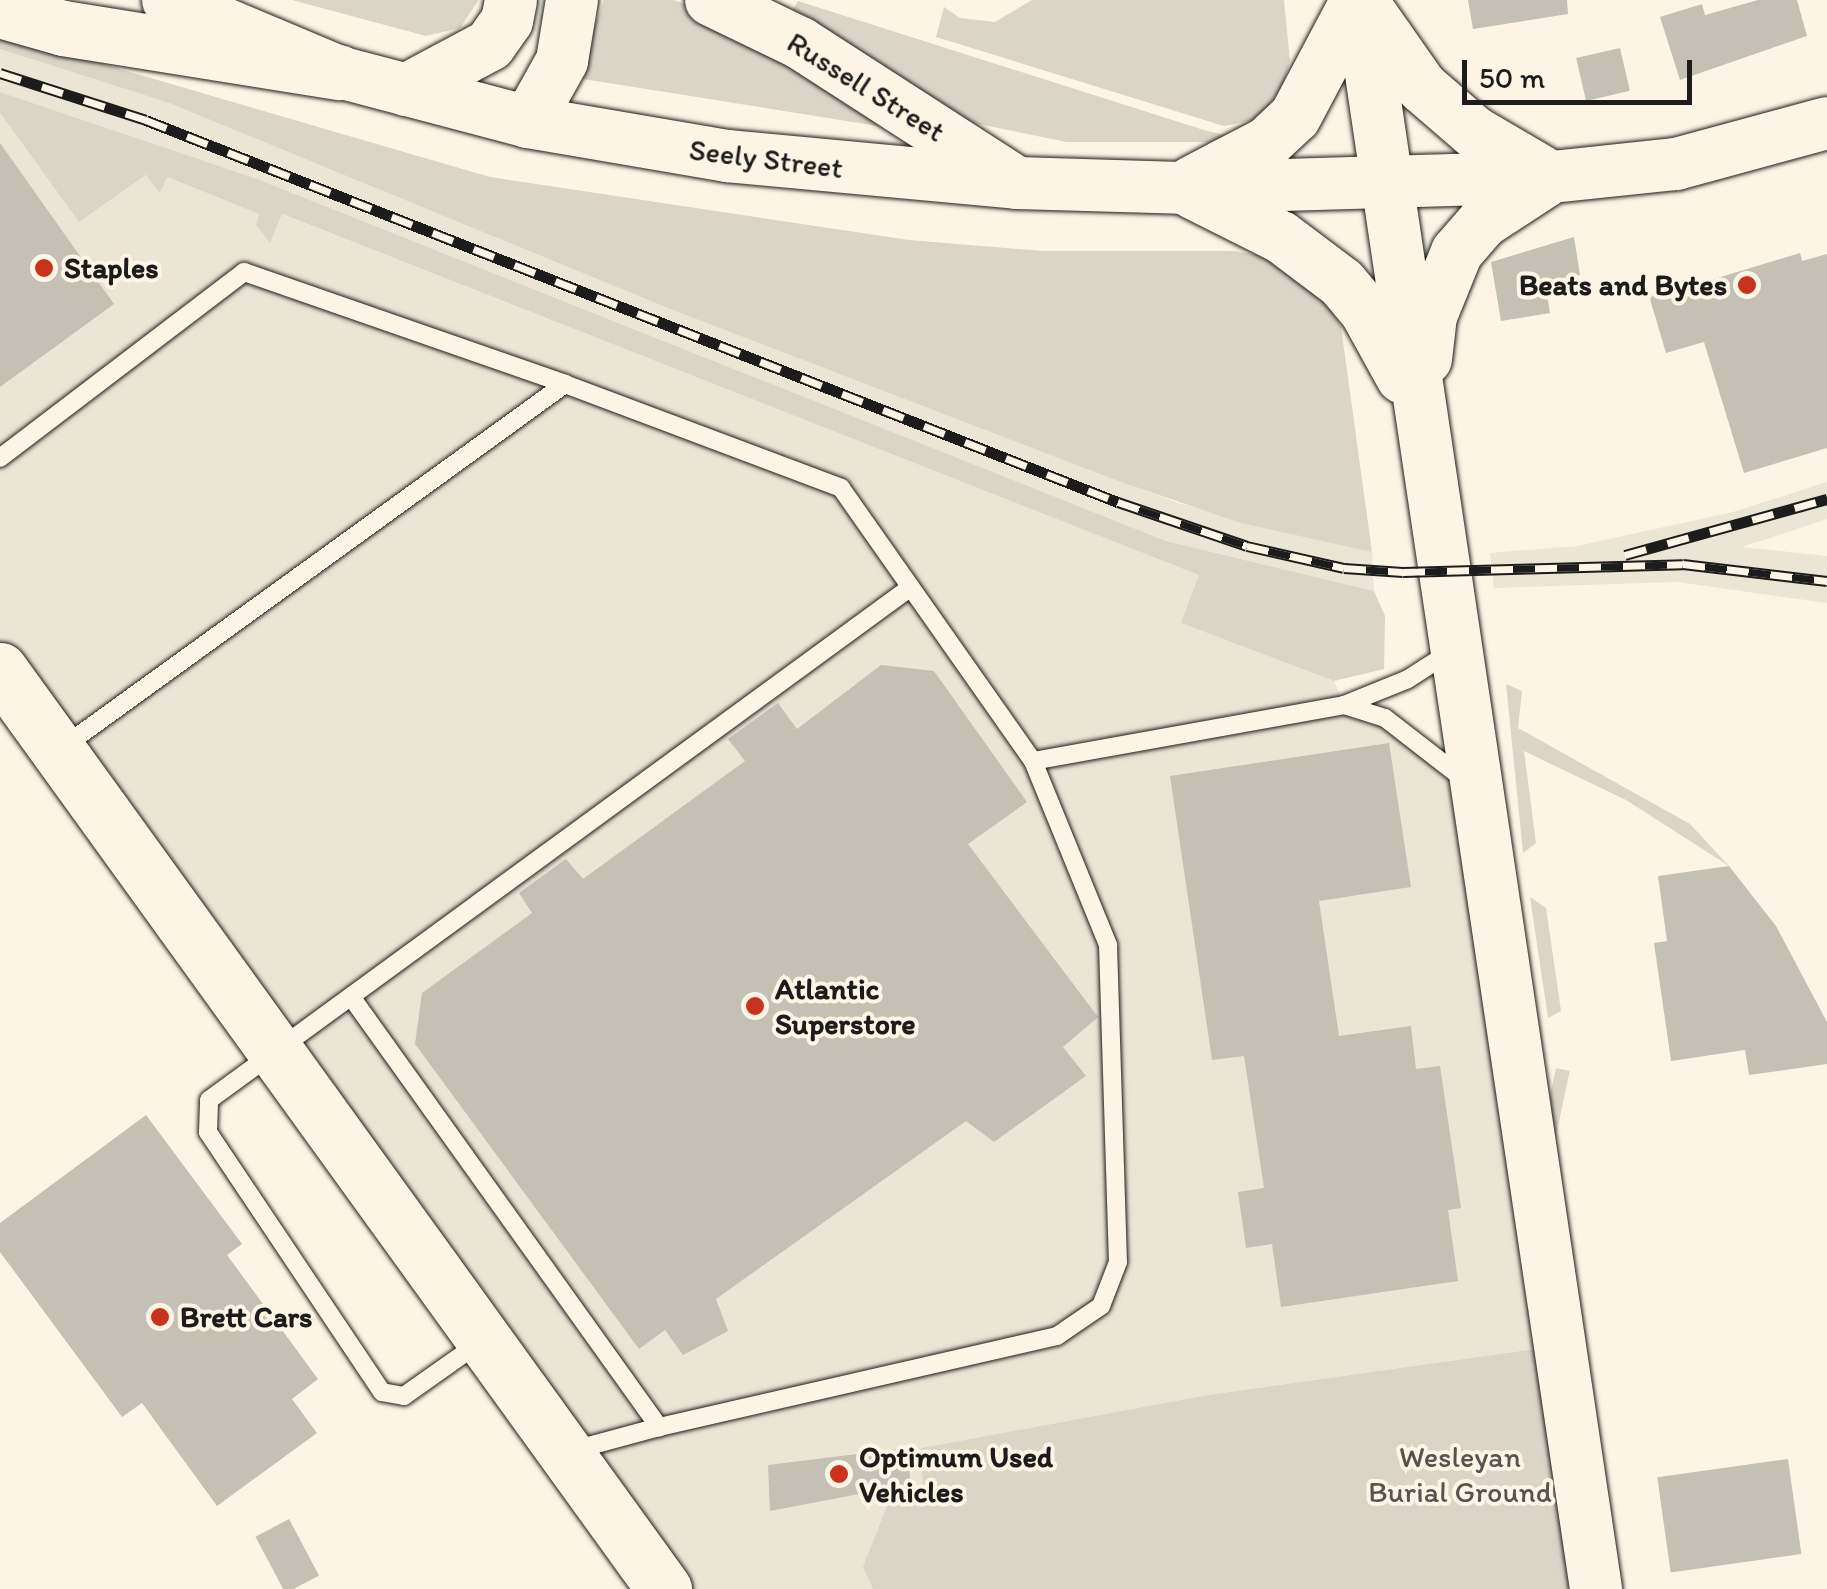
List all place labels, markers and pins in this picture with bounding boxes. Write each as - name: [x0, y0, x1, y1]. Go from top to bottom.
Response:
- place label: Staples: [64, 250, 159, 286]
- marker: Staples: [33, 257, 55, 279]
- place label: Beats and Bytes: [1519, 267, 1727, 303]
- marker: Beats and Bytes: [1736, 274, 1758, 296]
- place label: Atlantic Superstore: [775, 971, 916, 1042]
- marker: Atlantic Superstore: [744, 995, 766, 1017]
- place label: Brett Cars: [180, 1299, 314, 1335]
- marker: Brett Cars: [149, 1306, 171, 1328]
- place label: Optimum Used Vehicles: [859, 1439, 1053, 1510]
- marker: Optimum Used Vehicles: [828, 1463, 850, 1485]

